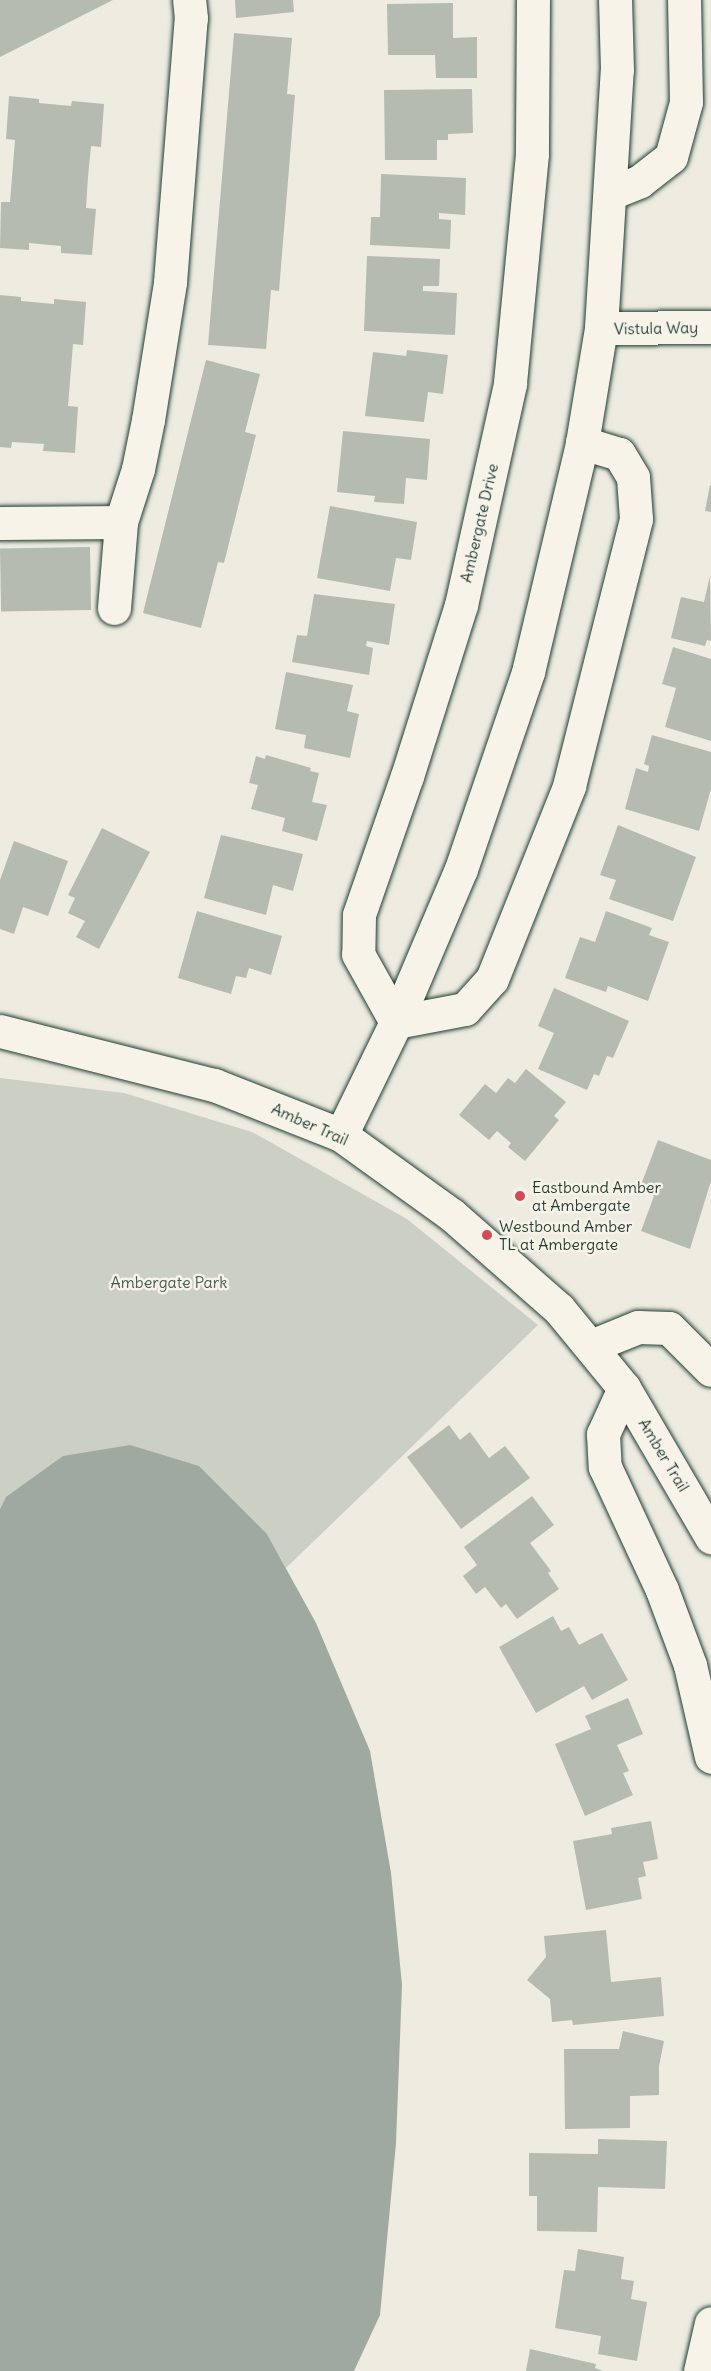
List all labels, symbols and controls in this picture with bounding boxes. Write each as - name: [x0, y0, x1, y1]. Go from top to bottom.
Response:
- street label: Vistula Way: [614, 318, 698, 338]
- street label: Ambergate Drive: [456, 462, 502, 584]
- street label: Amber Trail: [269, 1099, 351, 1149]
- place label: Eastbound Amber at Ambergate: [532, 1177, 661, 1215]
- marker: Eastbound Amber at Ambergate: [513, 1189, 527, 1203]
- place label: Westbound Amber TL at Ambergate: [499, 1216, 632, 1254]
- marker: Westbound Amber TL at Ambergate: [480, 1228, 494, 1242]
- park label: Ambergate Park: [111, 1272, 227, 1292]
- street label: Amber Trail: [635, 1415, 693, 1495]

